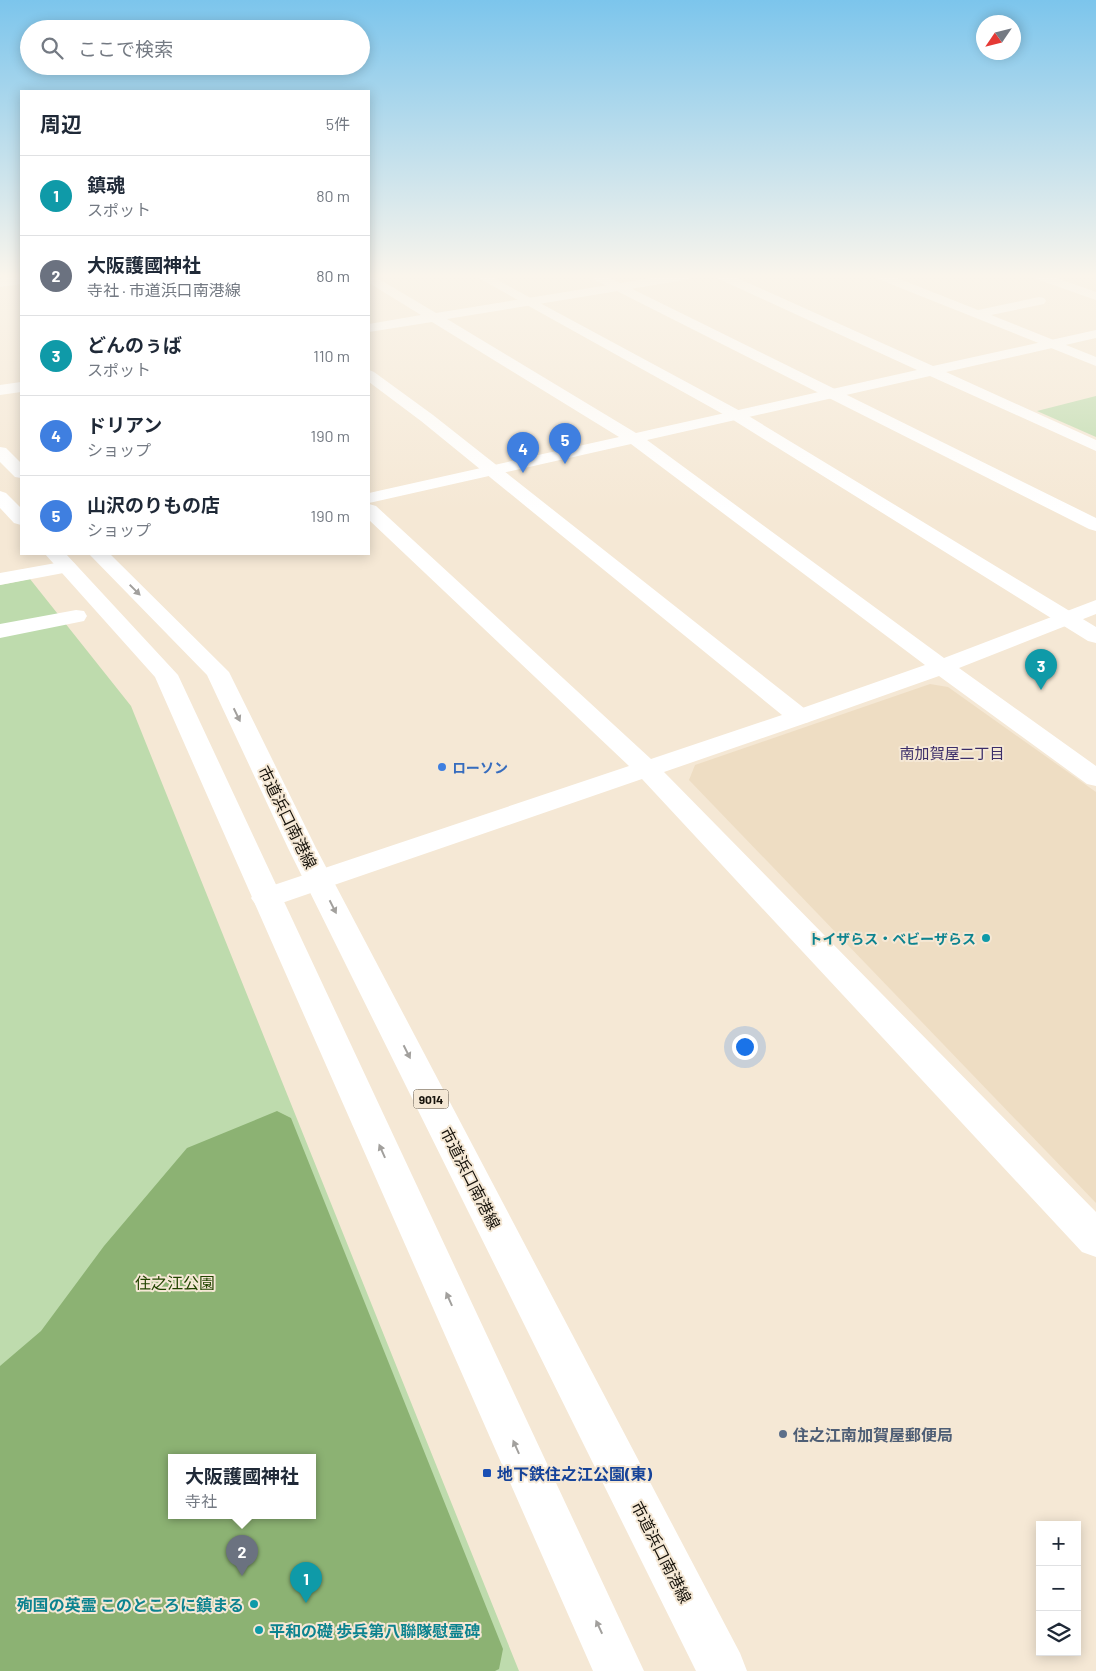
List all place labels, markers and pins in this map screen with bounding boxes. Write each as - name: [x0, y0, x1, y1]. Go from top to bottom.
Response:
- pin: 5: [549, 423, 581, 464]
- pin: 4: [507, 432, 539, 473]
- pin: 3: [1025, 649, 1057, 690]
- place label: ローソン: [452, 759, 508, 776]
- marker: ローソン: [436, 761, 448, 773]
- place label: トイザらス・ベビーザらス: [808, 930, 976, 947]
- marker: トイザらス・ベビーザらス: [980, 932, 992, 944]
- place label: 住之江南加賀屋郵便局: [792, 1425, 953, 1444]
- marker: 住之江南加賀屋郵便局: [777, 1428, 789, 1440]
- place label: 地下鉄住之江公園(東): [497, 1464, 653, 1483]
- marker: 地下鉄住之江公園(東): [481, 1467, 493, 1479]
- pin: 2: [226, 1535, 258, 1576]
- pin: 1: [290, 1562, 322, 1603]
- place label: 殉国の英霊 このところに鎮まる: [17, 1595, 244, 1614]
- marker: 殉国の英霊 このところに鎮まる: [248, 1598, 260, 1610]
- place label: 平和の礎 歩兵第八聯隊慰霊碑: [269, 1621, 480, 1640]
- marker: 平和の礎 歩兵第八聯隊慰霊碑: [253, 1624, 265, 1636]

